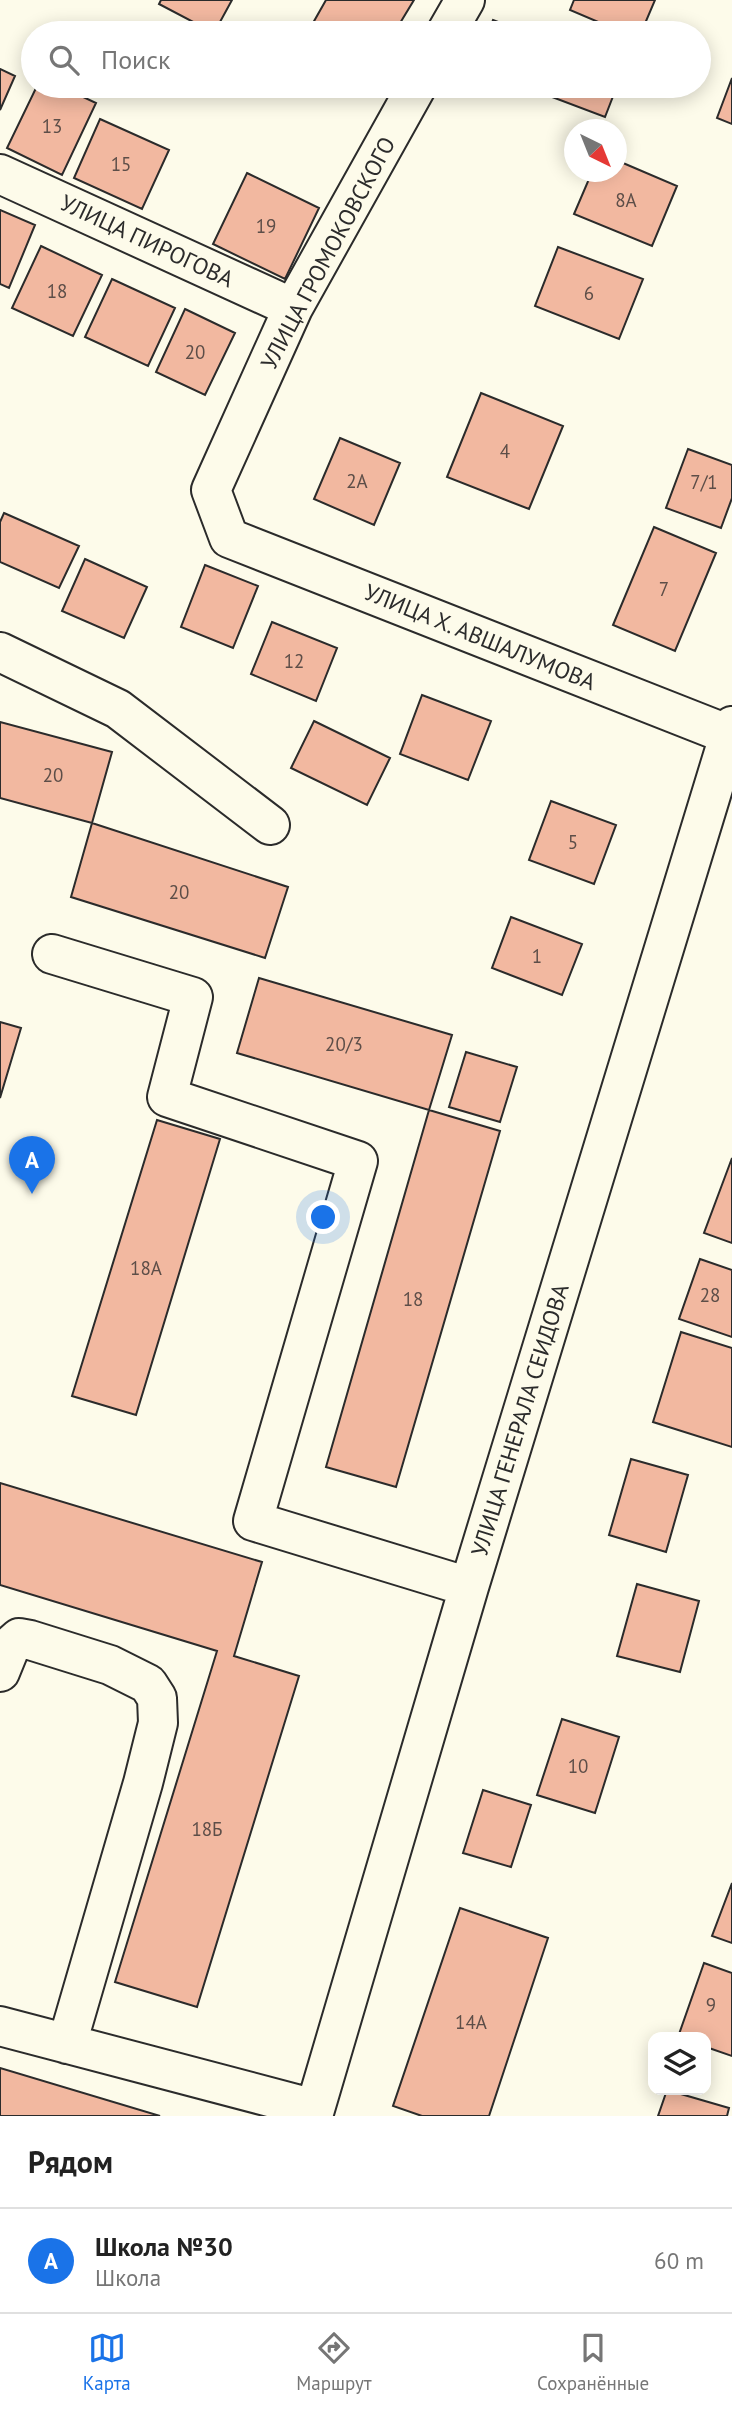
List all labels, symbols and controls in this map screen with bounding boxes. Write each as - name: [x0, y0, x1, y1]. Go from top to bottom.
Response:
- search box: [21, 21, 711, 98]
- icon: search: [45, 41, 83, 79]
- text: Поиск: [101, 43, 170, 76]
- house number: 13: [42, 114, 62, 138]
- north arrow: [564, 119, 627, 182]
- street label: УЛИЦА ГРОМОКОВСКОГО: [254, 131, 401, 374]
- house number: 15: [111, 152, 131, 176]
- street label: УЛИЦА ПИРОГОВА: [56, 188, 239, 294]
- house number: 8А: [615, 188, 637, 212]
- house number: 19: [256, 214, 276, 238]
- house number: 18: [47, 279, 67, 303]
- house number: 6: [584, 281, 594, 305]
- house number: 20: [185, 340, 205, 364]
- house number: 4: [500, 439, 510, 463]
- house number: 2А: [346, 469, 368, 493]
- house number: 7/1: [690, 470, 718, 494]
- street label: УЛИЦА Х. АВШАЛУМОВА: [360, 577, 601, 696]
- house number: 7: [659, 577, 669, 601]
- house number: 12: [284, 649, 304, 673]
- house number: 20: [43, 763, 63, 787]
- house number: 5: [568, 830, 578, 854]
- house number: 20: [169, 880, 189, 904]
- house number: 1: [532, 944, 542, 968]
- house number: 20/3: [325, 1032, 363, 1056]
- pin: A: [9, 1136, 55, 1194]
- your location: [306, 1200, 340, 1234]
- house number: 18А: [130, 1256, 162, 1280]
- street label: УЛИЦА ГЕНЕРАЛА СЕИДОВА: [464, 1280, 575, 1559]
- house number: 28: [700, 1283, 720, 1307]
- house number: 18: [403, 1287, 423, 1311]
- house number: 10: [568, 1754, 588, 1778]
- house number: 18Б: [191, 1817, 223, 1841]
- house number: 9: [706, 1993, 716, 2017]
- house number: 14А: [455, 2010, 487, 2034]
- map controls: [648, 2032, 711, 2095]
- button: layers: [648, 2032, 711, 2095]
- text: Рядом: [28, 2142, 113, 2181]
- text: Школа №30: [95, 2230, 233, 2263]
- text: A: [44, 2246, 58, 2275]
- text: 60 m: [654, 2246, 704, 2275]
- text: Школа: [95, 2263, 161, 2292]
- tab: Карта: [83, 2329, 131, 2395]
- tab: Маршрут: [296, 2329, 372, 2395]
- tab: Сохранённые: [537, 2329, 649, 2395]

